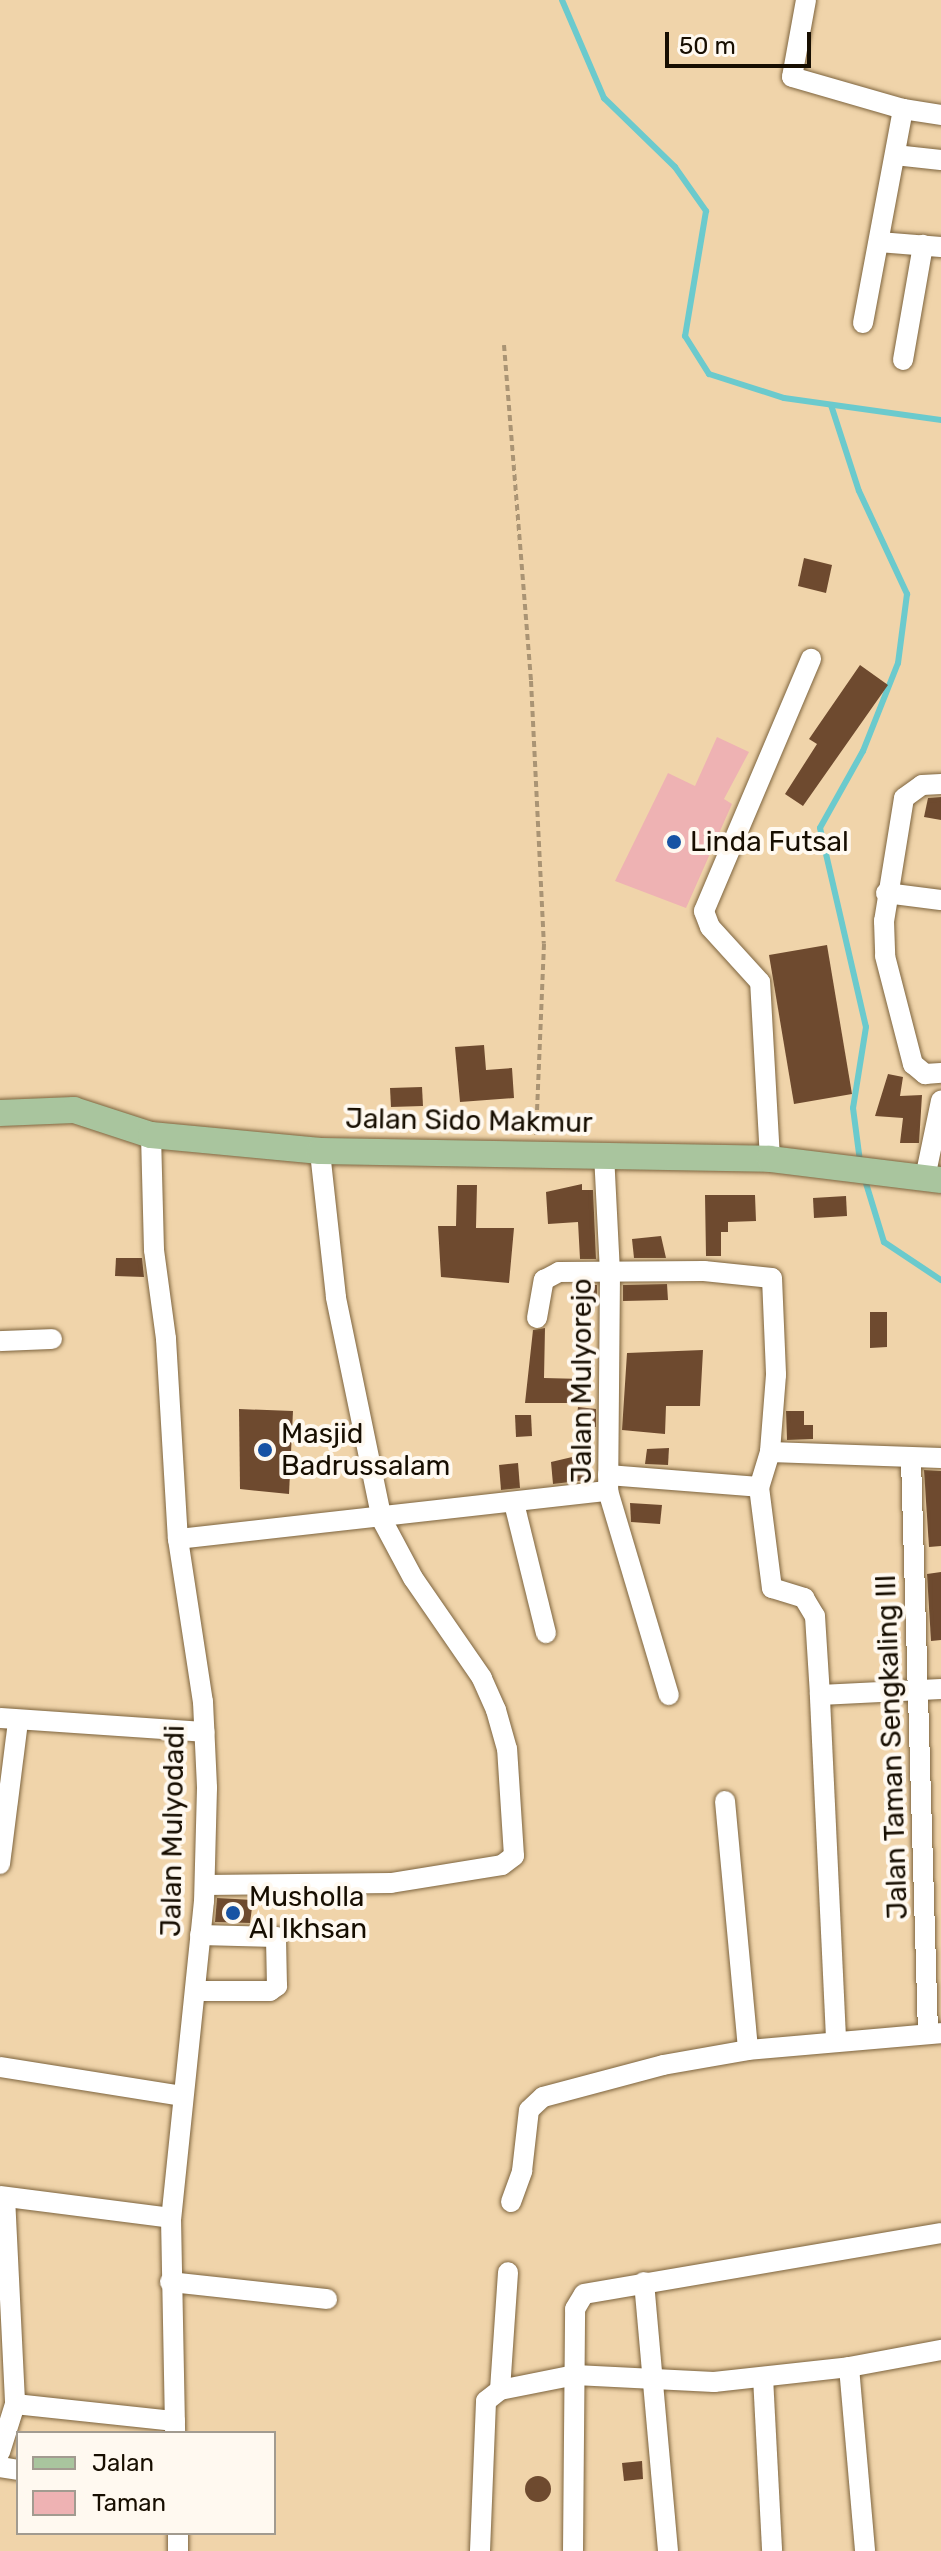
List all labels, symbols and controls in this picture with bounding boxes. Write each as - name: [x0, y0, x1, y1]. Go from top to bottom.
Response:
- scale bar: [669, 16, 815, 66]
- text: 50 m: [679, 32, 736, 60]
- place label: Linda Futsal: [690, 825, 849, 859]
- marker: Linda Futsal: [665, 833, 683, 851]
- street label: Jalan Sido Makmur: [345, 1102, 593, 1140]
- street label: Jalan Mulyorejo: [565, 1278, 599, 1484]
- place label: Masjid Badrussalam: [281, 1417, 450, 1483]
- marker: Masjid Badrussalam: [256, 1441, 274, 1459]
- street label: Jalan Taman Sengkaling III: [869, 1574, 915, 1920]
- street label: Jalan Mulyodadi: [154, 1725, 192, 1937]
- place label: Musholla Al Ikhsan: [249, 1880, 367, 1946]
- marker: Musholla Al Ikhsan: [224, 1904, 242, 1922]
- legend: [16, 2431, 276, 2535]
- text: Jalan: [92, 2449, 154, 2477]
- text: Taman: [92, 2489, 166, 2517]

